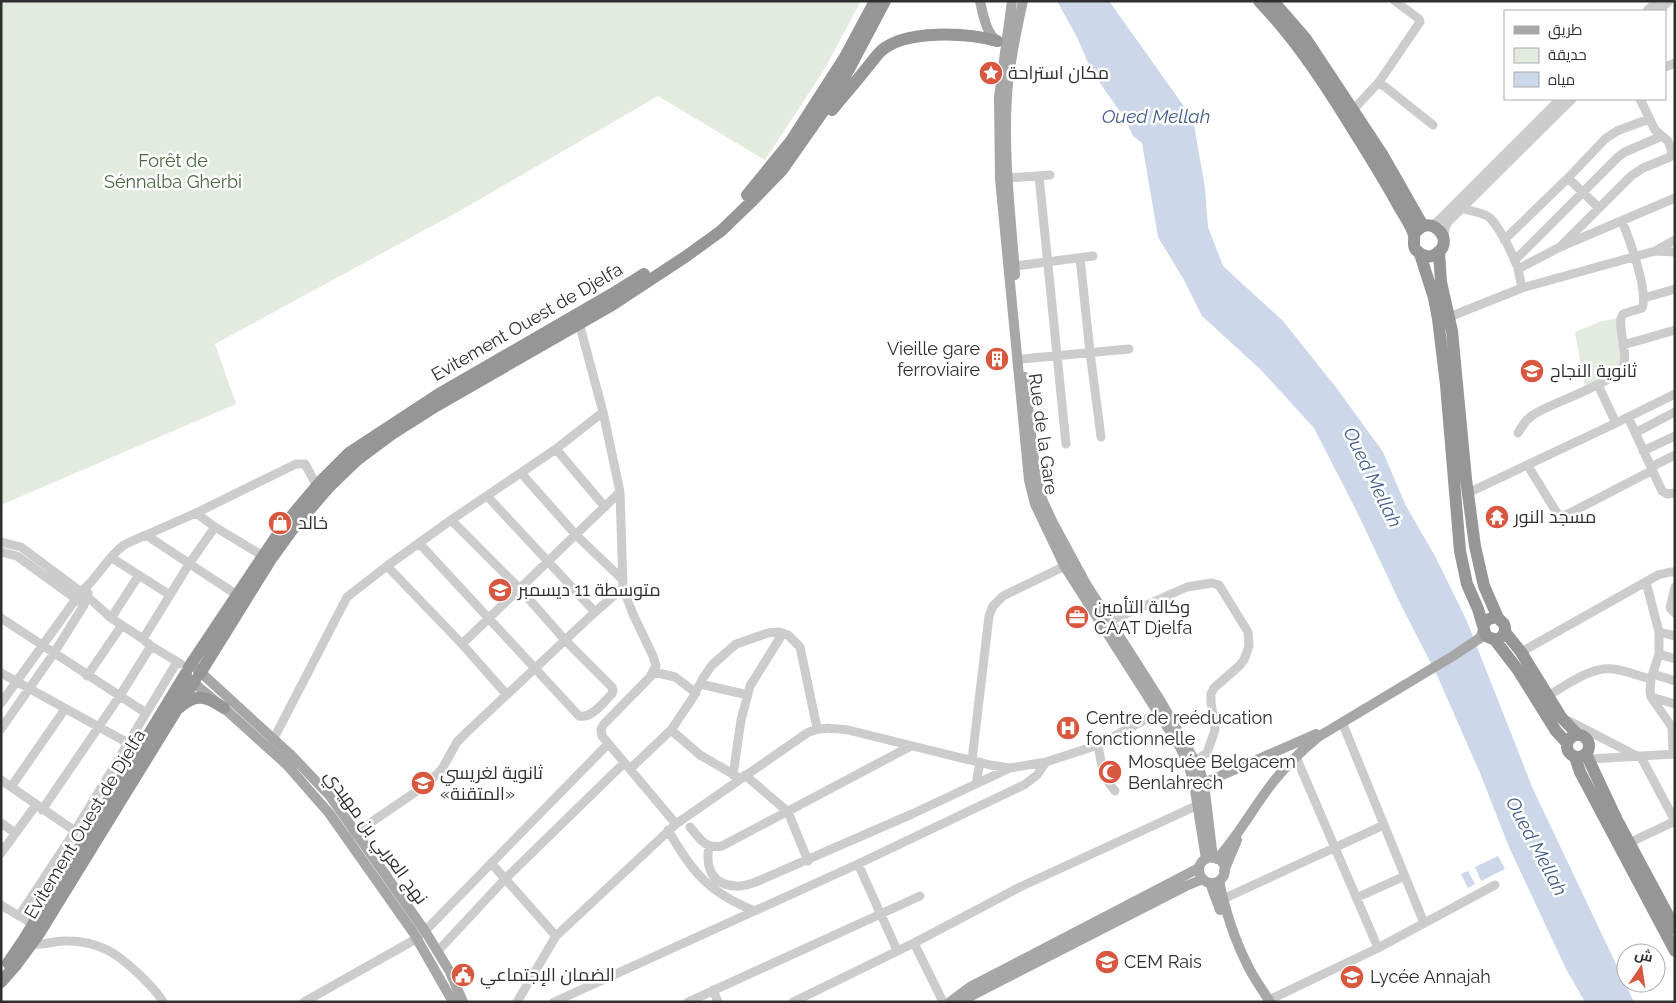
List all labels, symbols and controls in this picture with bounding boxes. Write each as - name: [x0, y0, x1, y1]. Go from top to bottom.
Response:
- legend: [1504, 10, 1666, 100]
- text: طريق: [1548, 21, 1582, 40]
- text: حديقة: [1548, 46, 1587, 64]
- place icon: مكان استراحة: [978, 60, 1004, 86]
- place label: مكان استراحة: [1008, 62, 1109, 84]
- text: مياه: [1548, 71, 1575, 89]
- water label: Oued Mellah: [1102, 105, 1210, 127]
- park label: Forêt de Sénnalba Gherbi: [104, 150, 242, 192]
- street label: Evitement Ouest de Djelfa: [427, 258, 626, 385]
- place label: Vieille gare ferroviaire: [887, 338, 980, 380]
- building icon: Vieille gare ferroviaire: [984, 346, 1010, 372]
- school or university icon: ثانوية النجاح: [1519, 358, 1545, 384]
- place label: ثانوية النجاح: [1550, 360, 1637, 383]
- street label: Rue de la Gare: [1025, 372, 1062, 496]
- water label: Oued Mellah: [1339, 423, 1407, 531]
- temple icon: مسجد النور: [1484, 504, 1510, 530]
- place label: مسجد النور: [1513, 506, 1596, 528]
- shop icon: خالد: [267, 510, 293, 536]
- place label: خالد: [298, 512, 328, 533]
- school or university icon: متوسطة 11 ديسمبر: [487, 577, 513, 603]
- place label: متوسطة 11 ديسمبر: [517, 579, 660, 601]
- place label: وكالة التأمين CAAT Djelfa: [1094, 596, 1192, 638]
- office icon: وكالة التأمين CAAT Djelfa: [1064, 604, 1090, 630]
- place label: Centre de reéducation fonctionnelle: [1086, 707, 1273, 749]
- hospital icon: Centre de reéducation fonctionnelle: [1055, 715, 1081, 741]
- street label: Evitement Ouest de Djelfa: [20, 725, 150, 922]
- place label: Mosquée Belgacem Benlahrech: [1128, 751, 1296, 793]
- mosque icon: Mosquée Belgacem Benlahrech: [1097, 759, 1123, 785]
- place label: ثانوية لغريسي «المتقنة»: [440, 762, 543, 804]
- street label: نهج العربي بن مهيدي: [317, 765, 432, 910]
- school or university icon: ثانوية لغريسي «المتقنة»: [410, 770, 436, 796]
- water label: Oued Mellah: [1502, 793, 1572, 899]
- north arrow: [1616, 943, 1666, 993]
- text: ش: [1633, 946, 1655, 966]
- school or university icon: CEM Rais: [1094, 949, 1120, 975]
- place label: CEM Rais: [1124, 951, 1202, 972]
- public building icon: الضمان الإجتماعي: [450, 962, 476, 988]
- place label: الضمان الإجتماعي: [480, 964, 615, 989]
- school or university icon: Lycée Annajah: [1339, 964, 1365, 990]
- place label: Lycée Annajah: [1370, 966, 1491, 987]

